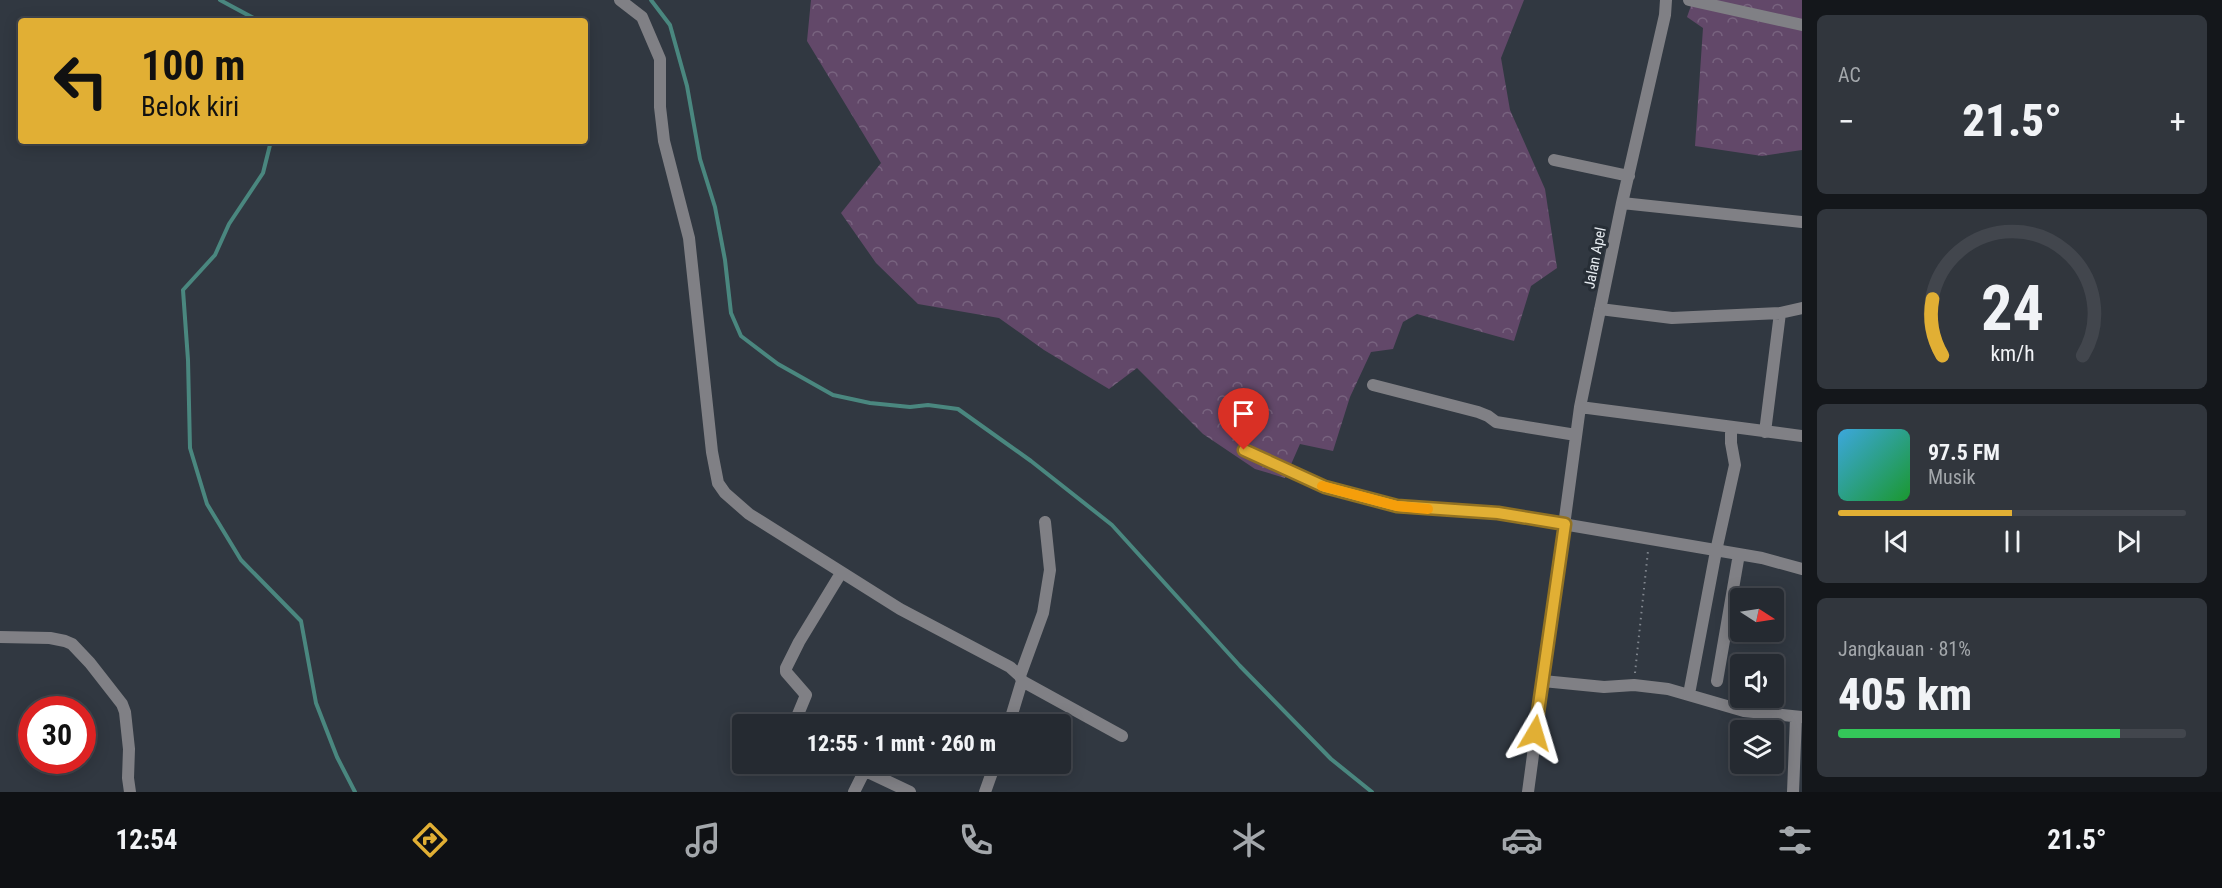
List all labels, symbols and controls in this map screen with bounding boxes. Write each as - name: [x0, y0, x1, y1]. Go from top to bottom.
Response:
- text: 100 m: [141, 41, 246, 90]
- icon: left: [42, 42, 120, 120]
- text: AC: [1838, 63, 1861, 87]
- text: Belok kiri: [141, 91, 239, 123]
- text: 21.5°: [1962, 94, 2062, 147]
- text: −: [1838, 102, 1855, 141]
- text: +: [2170, 102, 2186, 141]
- street label: Jalan Apel: [1580, 226, 1610, 290]
- text: 24: [1980, 272, 2044, 345]
- text: km/h: [1990, 341, 2034, 366]
- pin: [1218, 388, 1269, 450]
- icon: arrive: [1227, 397, 1260, 430]
- text: 97.5 FM: [1928, 440, 2000, 465]
- text: Musik: [1928, 465, 1976, 489]
- icon: previous: [1880, 525, 1913, 558]
- icon: pause: [1996, 525, 2029, 558]
- icon: next: [2112, 525, 2145, 558]
- north arrow: [1730, 588, 1784, 642]
- map controls: [1730, 588, 1784, 774]
- text: Jangkauan · 81%: [1838, 637, 1971, 661]
- button: sound: [1730, 654, 1784, 708]
- text: 405 km: [1838, 668, 1972, 721]
- speed limit sign: 30: [18, 696, 96, 774]
- position arrow: [1503, 701, 1567, 765]
- button: layers: [1730, 720, 1784, 774]
- text: 12:55 · 1 mnt · 260 m: [807, 731, 996, 756]
- icon: directions: [409, 819, 451, 861]
- icon: music: [682, 819, 724, 861]
- icon: phone: [955, 819, 997, 861]
- icon: climate: [1228, 819, 1270, 861]
- icon: car: [1501, 819, 1543, 861]
- icon: filters: [1774, 819, 1816, 861]
- text: 12:54: [116, 824, 178, 856]
- text: 21.5°: [2047, 824, 2106, 856]

